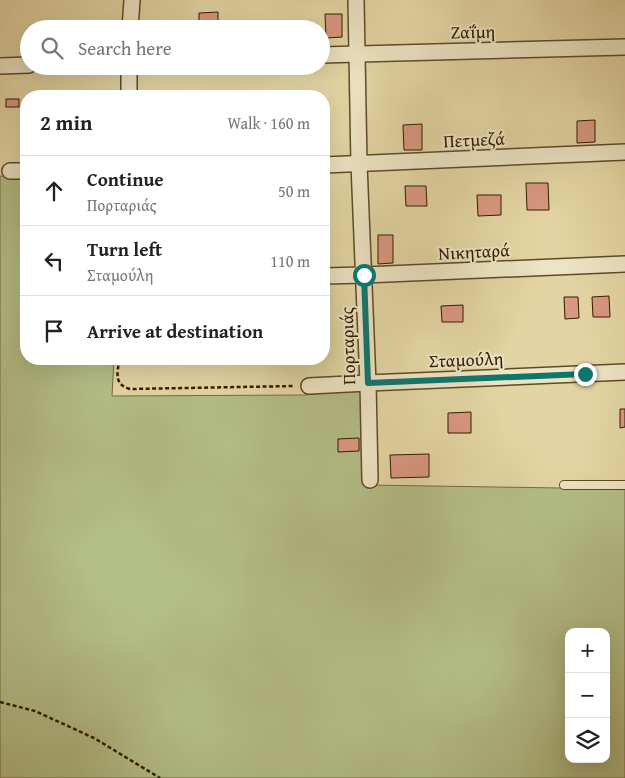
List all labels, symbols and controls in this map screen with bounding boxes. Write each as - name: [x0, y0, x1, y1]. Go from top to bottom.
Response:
- street label: Ζαΐμη: [450, 18, 496, 45]
- search box: [20, 20, 330, 75]
- icon: search: [38, 34, 66, 62]
- text: Search here: [78, 34, 172, 62]
- text: 2 min: [40, 107, 92, 138]
- text: Walk · 160 m: [227, 111, 310, 135]
- street label: Πετμεζά: [442, 124, 506, 155]
- text: Continue: [87, 165, 164, 193]
- icon: ahead: [40, 177, 68, 205]
- text: 50 m: [278, 179, 310, 203]
- text: Πορταριάς: [87, 193, 156, 217]
- text: Turn left: [87, 235, 162, 263]
- street label: Νικηταρά: [437, 236, 511, 267]
- icon: left: [40, 247, 68, 275]
- text: 110 m: [270, 249, 310, 273]
- text: Σταμούλη: [87, 263, 153, 287]
- route start: [353, 264, 376, 287]
- street label: Πορταριάς: [333, 306, 362, 386]
- icon: arrive: [40, 317, 68, 345]
- text: Arrive at destination: [87, 317, 263, 345]
- street label: Σταμούλη: [428, 345, 504, 374]
- route end: [574, 363, 597, 386]
- map controls: [565, 628, 610, 763]
- button: +: [565, 628, 610, 673]
- button: −: [565, 673, 610, 718]
- button: layers: [565, 718, 610, 763]

